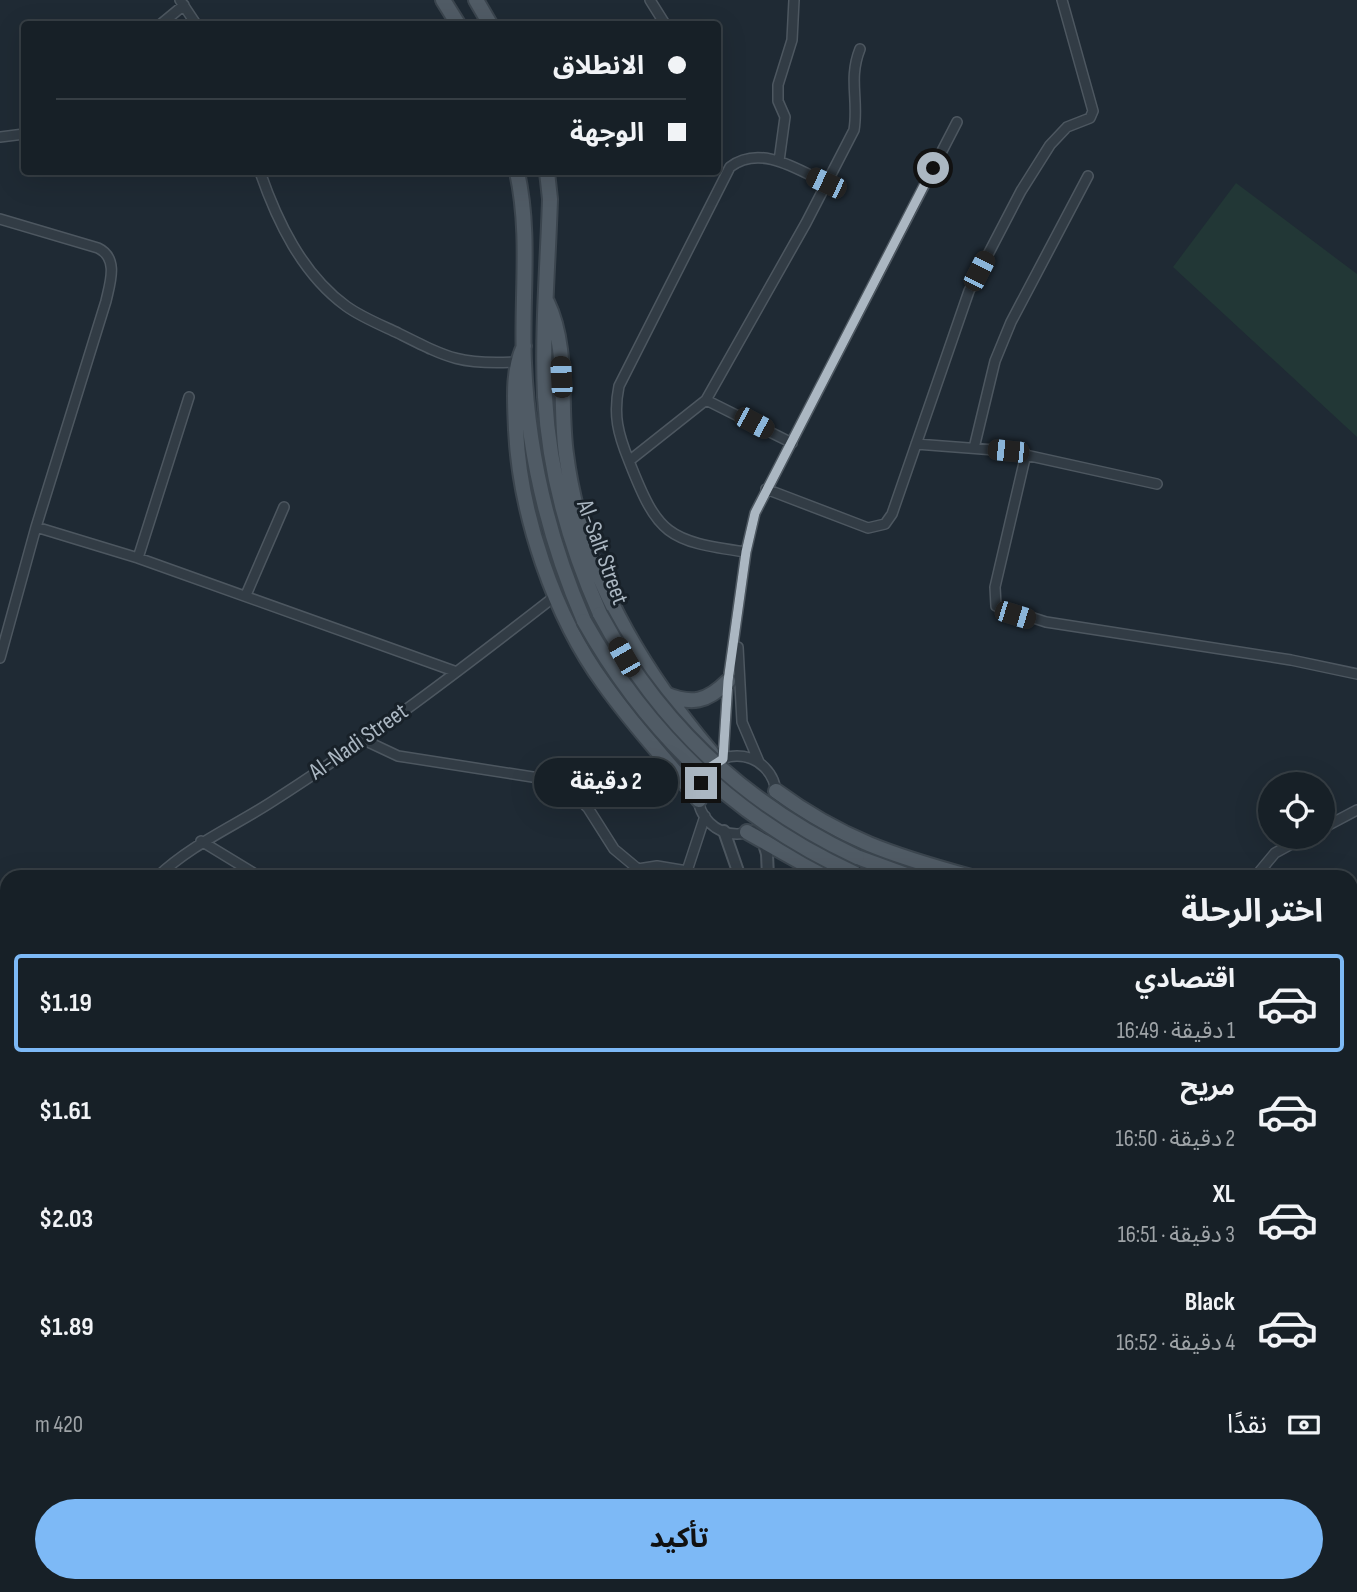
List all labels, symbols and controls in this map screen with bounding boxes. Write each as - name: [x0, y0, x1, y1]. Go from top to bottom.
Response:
- text: الانطلاق: [553, 51, 644, 82]
- text: الوجهة: [570, 118, 644, 149]
- route start: [917, 152, 949, 184]
- car: [803, 165, 850, 201]
- car: [961, 248, 998, 294]
- car: [550, 355, 573, 399]
- car: [731, 404, 778, 442]
- car: [987, 438, 1030, 464]
- street label: Al-Salt Street: [570, 495, 635, 609]
- car: [992, 599, 1039, 631]
- car: [605, 634, 644, 680]
- street label: Al-Nadi Street: [302, 697, 413, 787]
- callout: 2 دقيقة: [533, 758, 676, 808]
- route end: [685, 767, 717, 799]
- text: 2 دقيقة: [570, 768, 642, 796]
- map controls: [1258, 772, 1335, 849]
- button: locate: [1258, 772, 1335, 849]
- text: اختر الرحلة: [1181, 892, 1323, 931]
- text: اقتصادي: [1135, 964, 1235, 995]
- icon: car: [1256, 972, 1319, 1035]
- text: $1.19: [39, 988, 92, 1019]
- text: 1 دقيقة · 16:49: [1117, 1017, 1235, 1045]
- text: مريح: [1180, 1072, 1235, 1103]
- icon: car: [1256, 1080, 1319, 1143]
- text: $1.61: [39, 1096, 91, 1127]
- text: 2 دقيقة · 16:50: [1116, 1125, 1235, 1153]
- text: XL: [1213, 1179, 1235, 1210]
- icon: car: [1256, 1188, 1319, 1251]
- text: $2.03: [39, 1204, 93, 1235]
- text: 3 دقيقة · 16:51: [1118, 1221, 1235, 1249]
- text: Black: [1185, 1287, 1235, 1318]
- icon: car: [1256, 1296, 1319, 1359]
- text: $1.89: [39, 1312, 94, 1343]
- text: 4 دقيقة · 16:52: [1116, 1329, 1235, 1357]
- icon: cash: [1285, 1406, 1323, 1444]
- text: نقدًا: [1227, 1410, 1267, 1441]
- text: 420 m: [35, 1411, 83, 1439]
- button: تأكيد: [35, 1499, 1323, 1579]

